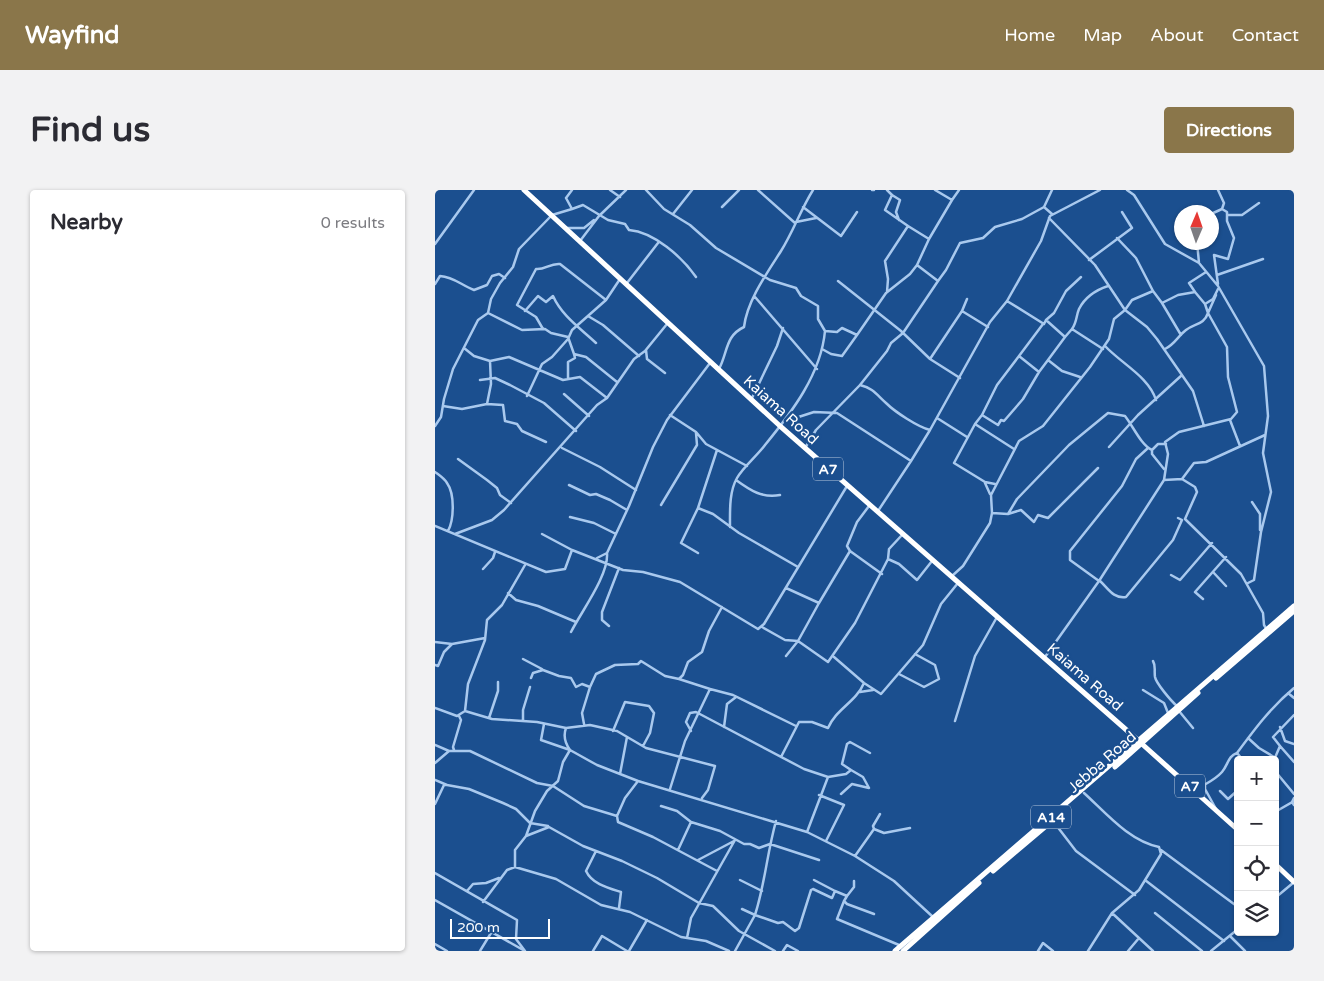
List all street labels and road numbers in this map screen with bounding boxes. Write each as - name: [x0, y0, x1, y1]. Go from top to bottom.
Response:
- street label: Kaiama Road: [740, 372, 822, 448]
- road number: A7: [813, 458, 843, 480]
- street label: Kaiama Road: [1043, 639, 1127, 715]
- street label: Jebba Road: [1064, 728, 1140, 796]
- road number: A7: [1175, 774, 1205, 798]
- road number: A14: [1031, 806, 1071, 828]

